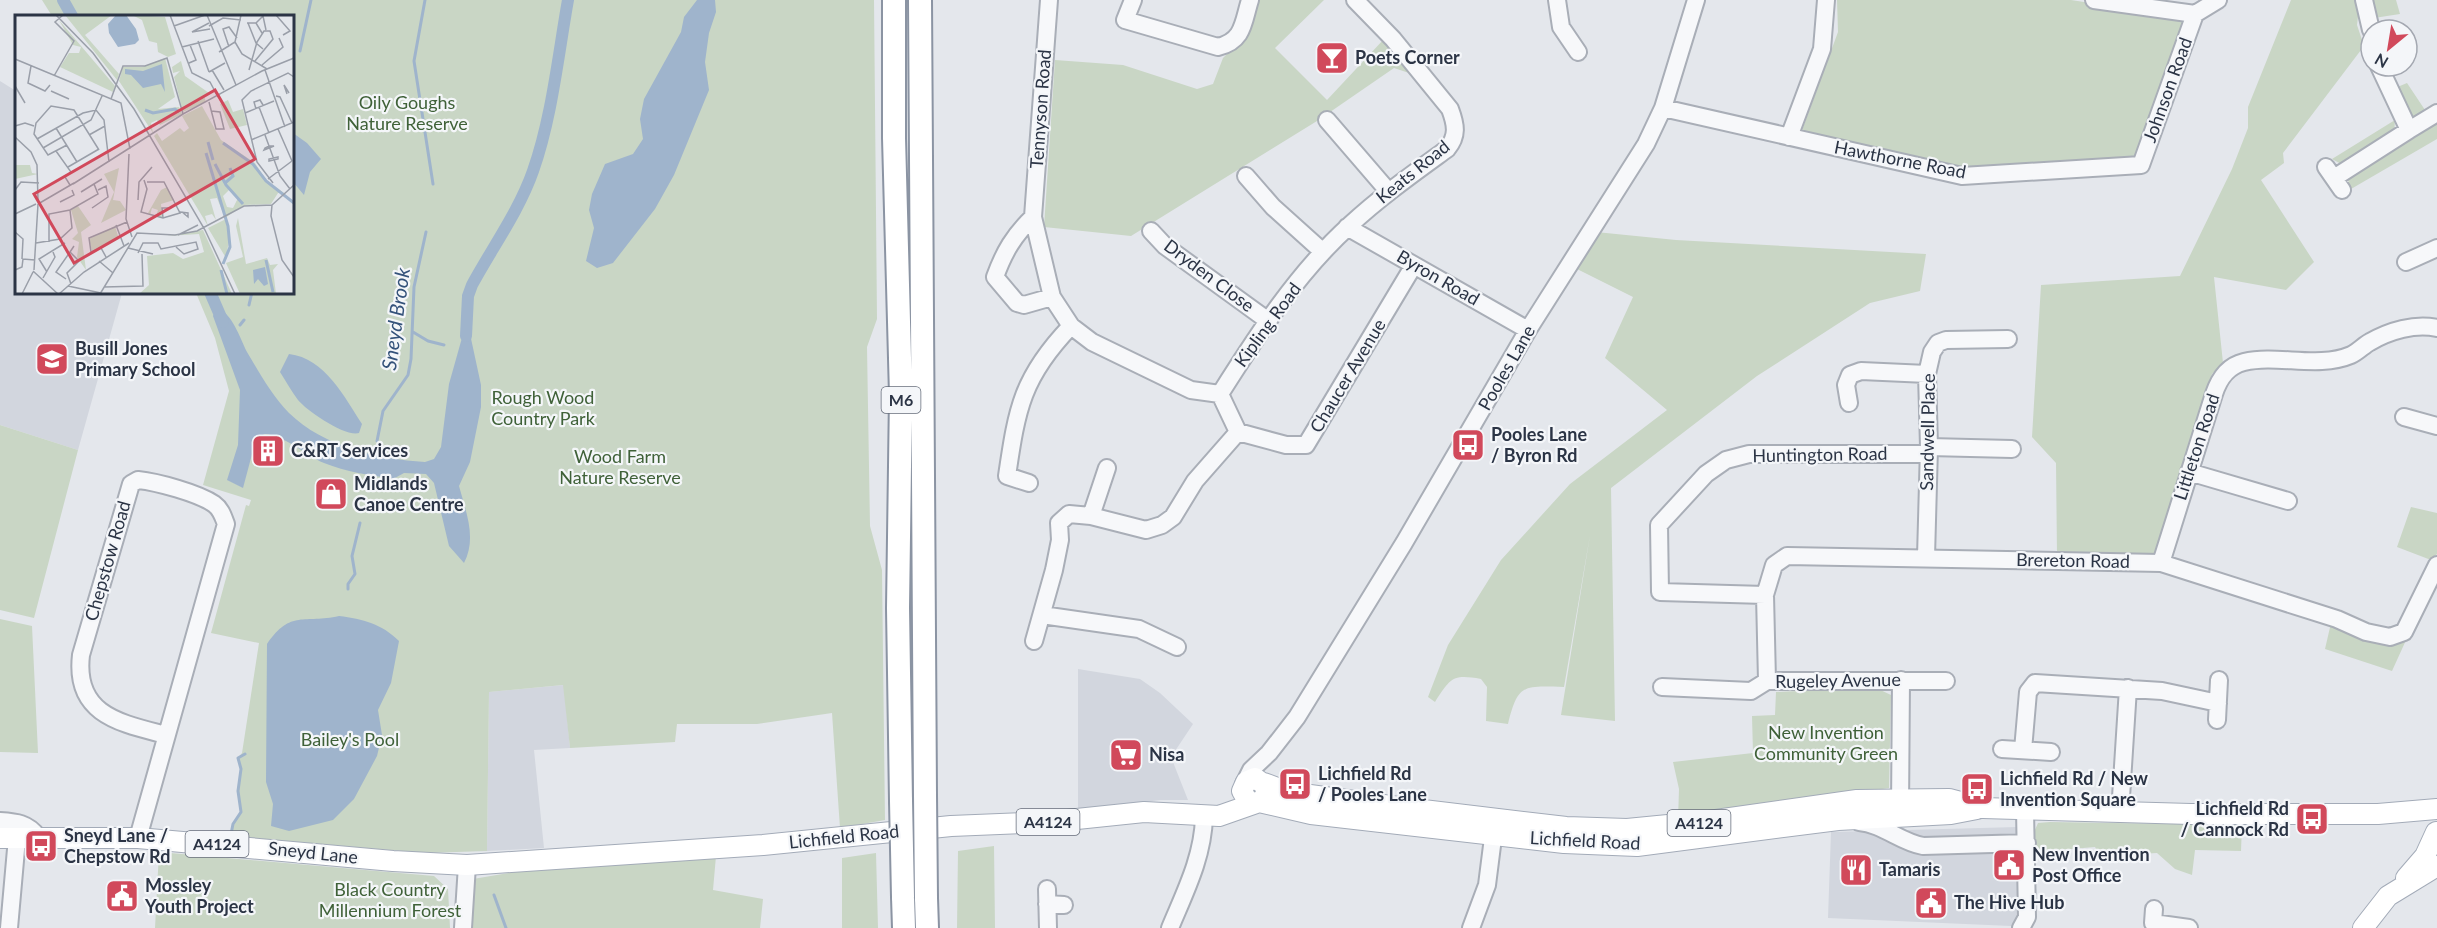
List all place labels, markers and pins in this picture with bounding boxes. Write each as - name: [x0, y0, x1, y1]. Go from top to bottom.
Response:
- bar icon: Poets Corner: [1314, 40, 1350, 76]
- place label: Poets Corner: [1355, 46, 1460, 68]
- place label: Busill Jones Primary School: [75, 337, 195, 380]
- school or university icon: Busill Jones Primary School: [34, 341, 70, 377]
- place label: Pooles Lane / Byron Rd: [1491, 423, 1587, 466]
- bus stop icon: Pooles Lane / Byron Rd: [1450, 427, 1486, 463]
- building icon: C&RT Services: [250, 433, 286, 469]
- place label: C&RT Services: [291, 439, 408, 461]
- place label: Midlands Canoe Centre: [354, 472, 464, 515]
- shop icon: Midlands Canoe Centre: [313, 476, 349, 512]
- supermarket icon: Nisa: [1108, 737, 1144, 773]
- place label: Nisa: [1149, 743, 1184, 765]
- place label: Lichfield Rd / Pooles Lane: [1318, 762, 1427, 805]
- bus stop icon: Lichfield Rd / Pooles Lane: [1277, 766, 1313, 802]
- place label: Lichfield Rd / New Invention Square: [2000, 767, 2149, 810]
- bus stop icon: Lichfield Rd / New Invention Square: [1959, 771, 1995, 807]
- place label: Lichfield Rd / Cannock Rd: [2181, 797, 2289, 840]
- bus stop icon: Lichfield Rd / Cannock Rd: [2294, 801, 2330, 837]
- place label: Sneyd Lane / Chepstow Rd: [64, 824, 170, 867]
- bus stop icon: Sneyd Lane / Chepstow Rd: [23, 828, 59, 864]
- place label: New Invention Post Office: [2032, 843, 2150, 886]
- public building icon: New Invention Post Office: [1991, 847, 2027, 883]
- restaurant icon: Tamaris: [1838, 852, 1874, 888]
- place label: Tamaris: [1879, 858, 1940, 880]
- place label: Mossley Youth Project: [144, 874, 254, 917]
- public building icon: Mossley Youth Project: [104, 878, 140, 914]
- public building icon: The Hive Hub: [1913, 885, 1949, 921]
- place label: The Hive Hub: [1954, 891, 2064, 913]

